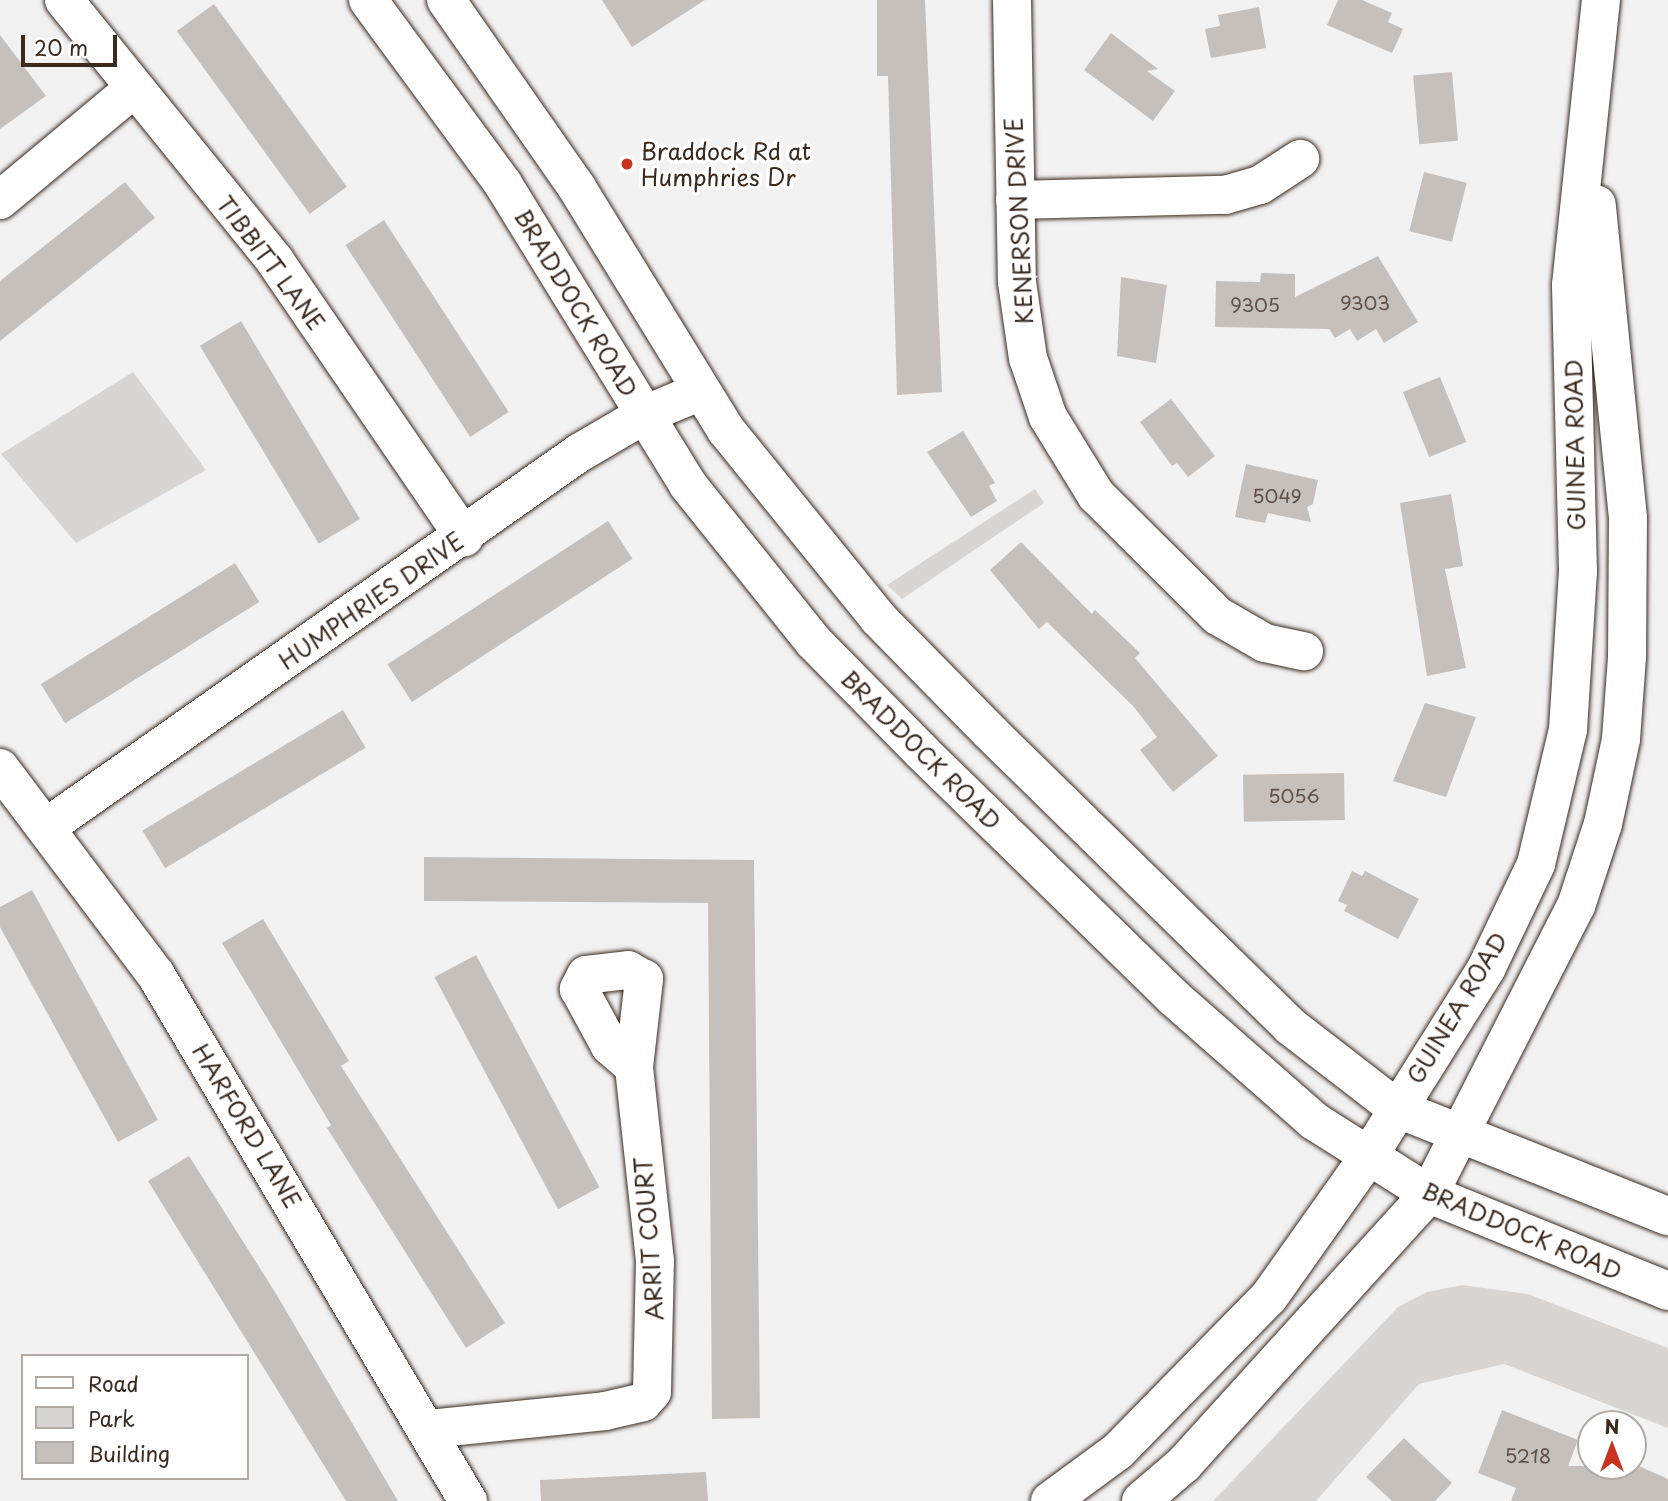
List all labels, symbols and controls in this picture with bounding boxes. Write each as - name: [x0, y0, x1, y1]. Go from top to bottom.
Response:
- scale bar: [24, 21, 121, 65]
- text: 20 m: [34, 31, 88, 63]
- street label: KENERSON DRIVE: [1000, 117, 1038, 325]
- place label: Braddock Rd at Humphries Dr: [641, 137, 813, 191]
- marker: Braddock Rd at Humphries Dr: [619, 156, 635, 172]
- street label: TIBBITT LANE: [211, 189, 331, 337]
- street label: BRADDOCK ROAD: [508, 203, 644, 403]
- house number: 9303: [1340, 292, 1390, 314]
- house number: 9305: [1230, 294, 1280, 316]
- street label: GUINEA ROAD: [1560, 361, 1590, 529]
- house number: 5049: [1252, 485, 1302, 507]
- street label: HUMPHRIES DRIVE: [273, 527, 469, 675]
- street label: BRADDOCK ROAD: [834, 663, 1008, 837]
- house number: 5056: [1268, 785, 1320, 807]
- street label: GUINEA ROAD: [1402, 929, 1512, 1087]
- street label: HARFORD LANE: [187, 1038, 307, 1214]
- street label: ARRIT COURT: [629, 1156, 669, 1322]
- street label: BRADDOCK ROAD: [1416, 1176, 1628, 1286]
- legend: [21, 1354, 248, 1480]
- text: Road: [88, 1367, 139, 1399]
- text: Park: [88, 1402, 135, 1434]
- north arrow: [1577, 1410, 1647, 1480]
- text: N: [1604, 1412, 1620, 1440]
- text: Building: [88, 1437, 170, 1469]
- house number: 5218: [1505, 1445, 1551, 1467]

